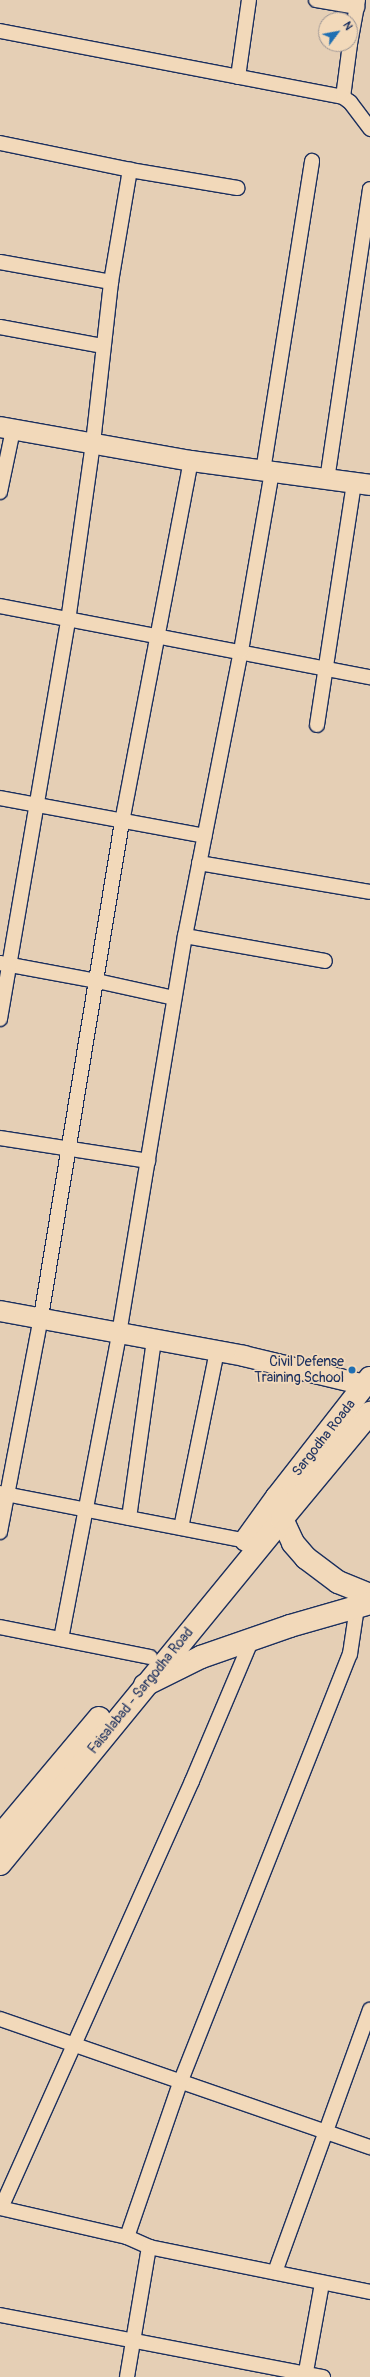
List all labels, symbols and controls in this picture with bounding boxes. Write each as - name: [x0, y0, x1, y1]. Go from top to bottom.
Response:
- north arrow: [318, 12, 358, 52]
- text: N: [340, 19, 355, 33]
- place label: Civil Defense Training School: [254, 1354, 344, 1386]
- marker: Civil Defense Training School: [347, 1365, 357, 1375]
- street label: Sargodha Roada: [289, 1396, 359, 1480]
- street label: Faisalabad - Sargodha Road: [85, 1624, 197, 1758]

